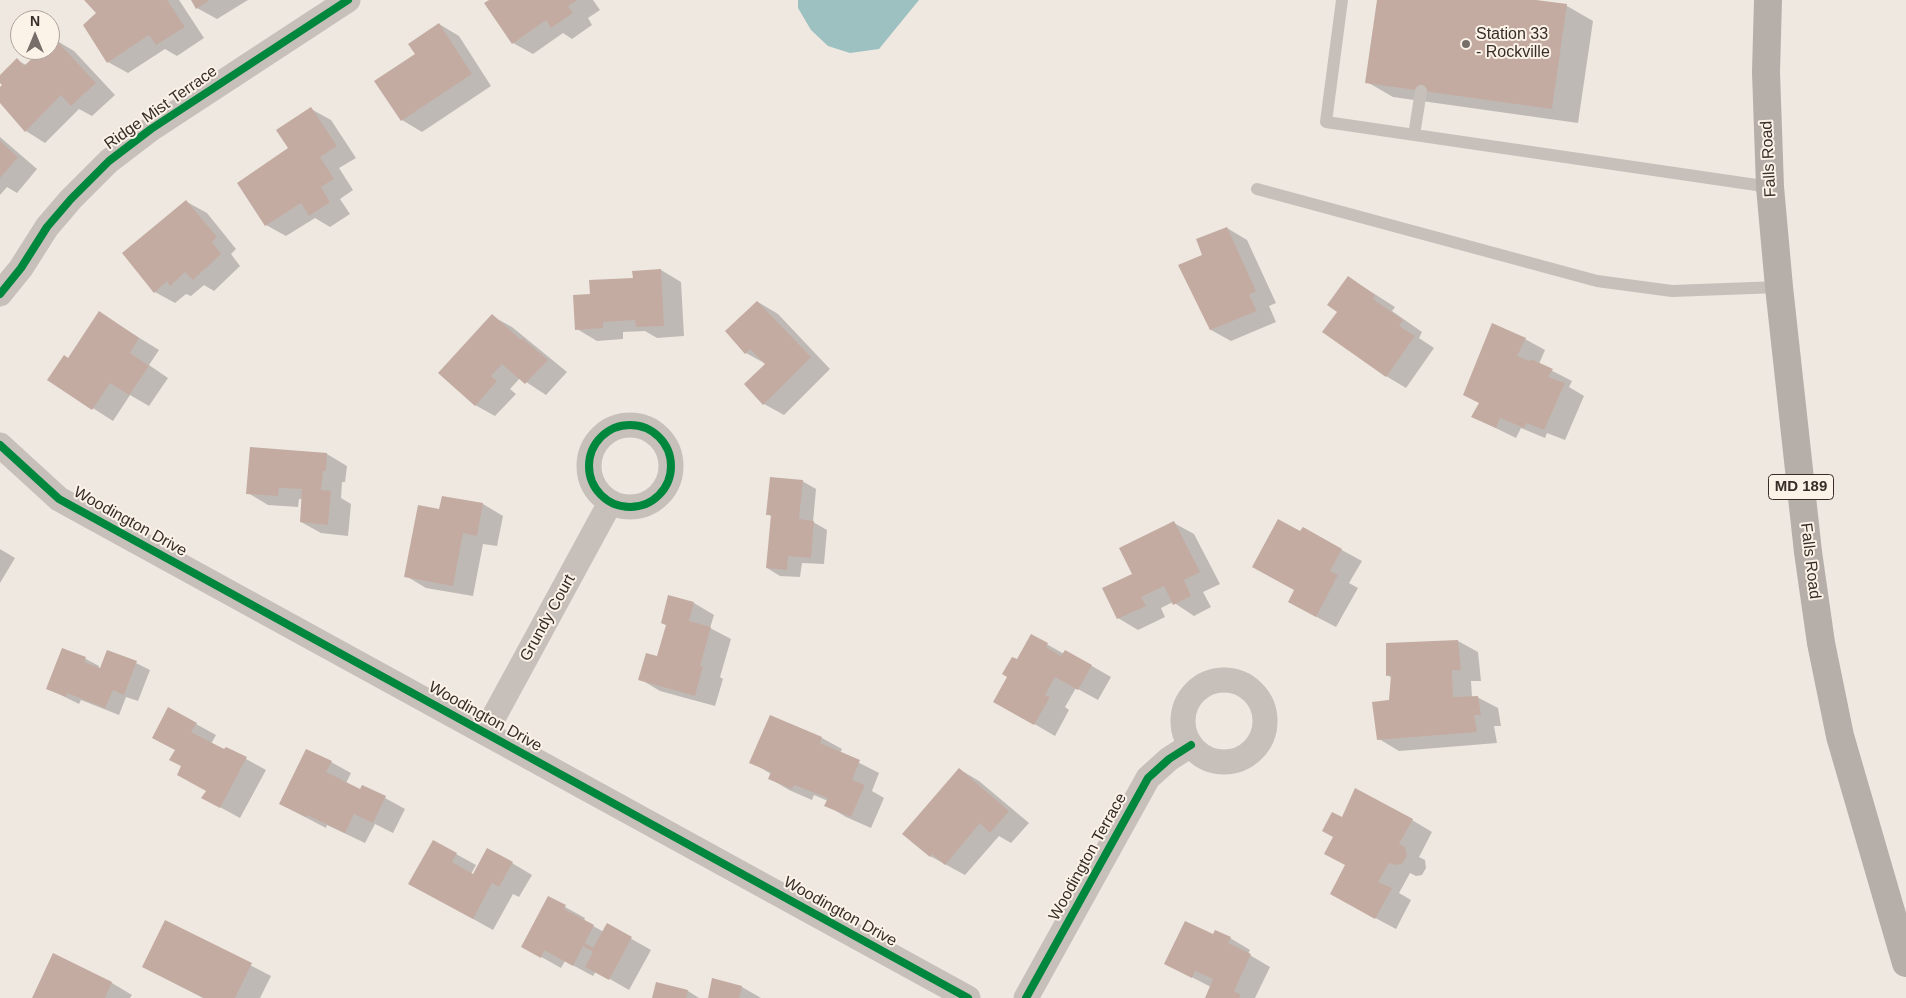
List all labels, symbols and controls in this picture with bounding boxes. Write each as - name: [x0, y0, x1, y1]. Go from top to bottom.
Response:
- north arrow: [10, 10, 60, 60]
- text: N: [30, 13, 40, 29]
- place label: Station 33 - Rockville: [1476, 25, 1550, 63]
- marker: Station 33 - Rockville: [1460, 38, 1472, 50]
- street label: Ridge Mist Terrace: [101, 62, 221, 154]
- street label: Falls Road: [1757, 120, 1781, 198]
- road number: MD 189: [1768, 474, 1834, 500]
- street label: Woodington Drive: [70, 483, 190, 561]
- street label: Falls Road: [1796, 522, 1824, 600]
- street label: Grundy Court: [516, 571, 580, 665]
- street label: Woodington Drive: [425, 678, 545, 756]
- street label: Woodington Terrace: [1045, 790, 1131, 924]
- street label: Woodington Drive: [780, 873, 900, 951]

